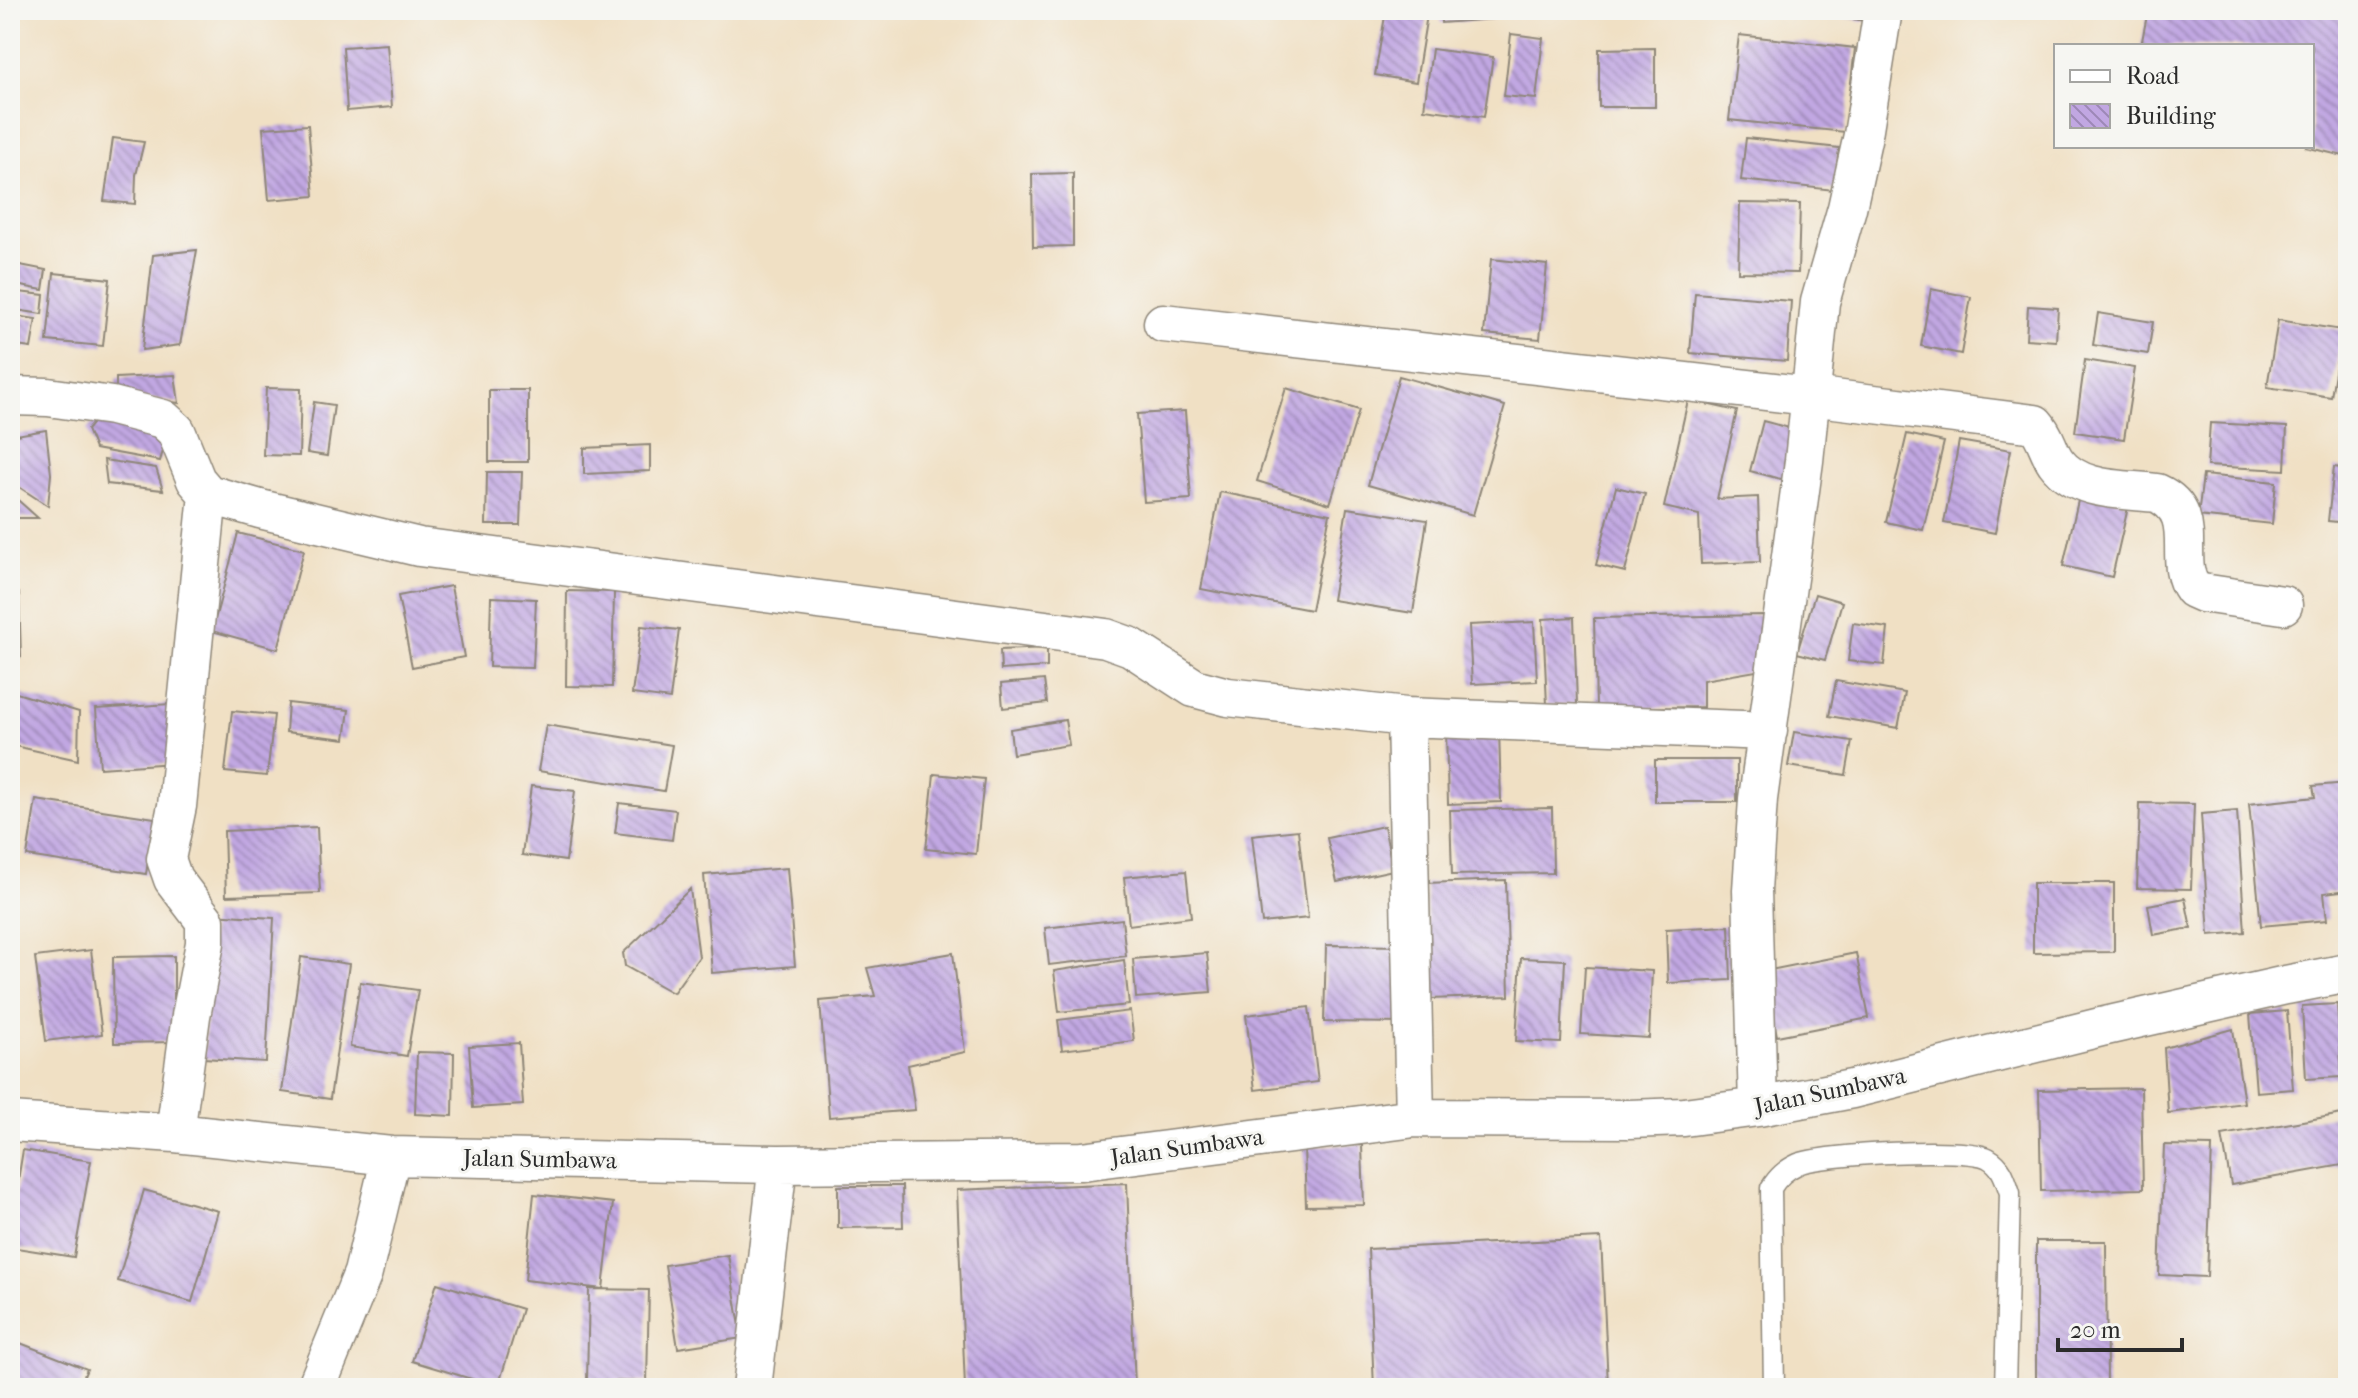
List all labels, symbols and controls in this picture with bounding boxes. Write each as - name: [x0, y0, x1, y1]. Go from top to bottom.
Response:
- legend: [2054, 44, 2314, 148]
- text: Road: [2126, 62, 2180, 90]
- text: Building: [2126, 102, 2217, 130]
- street label: Jalan Sumbawa: [1750, 1061, 1909, 1121]
- street label: Jalan Sumbawa: [1107, 1122, 1266, 1172]
- street label: Jalan Sumbawa: [461, 1144, 618, 1174]
- scale bar: [2058, 1302, 2182, 1352]
- text: 20 m: [2070, 1316, 2121, 1344]

